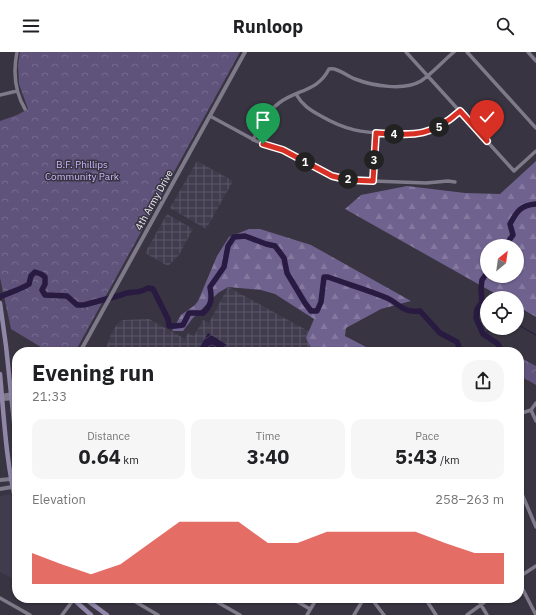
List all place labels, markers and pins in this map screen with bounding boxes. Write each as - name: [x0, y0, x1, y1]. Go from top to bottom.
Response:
- pin: [470, 100, 504, 141]
- pin: [246, 103, 280, 144]
- pin: 5: [429, 117, 449, 137]
- pin: 4: [384, 124, 404, 144]
- pin: 3: [364, 150, 384, 170]
- pin: 1: [295, 152, 315, 172]
- pin: 2: [338, 169, 358, 189]

